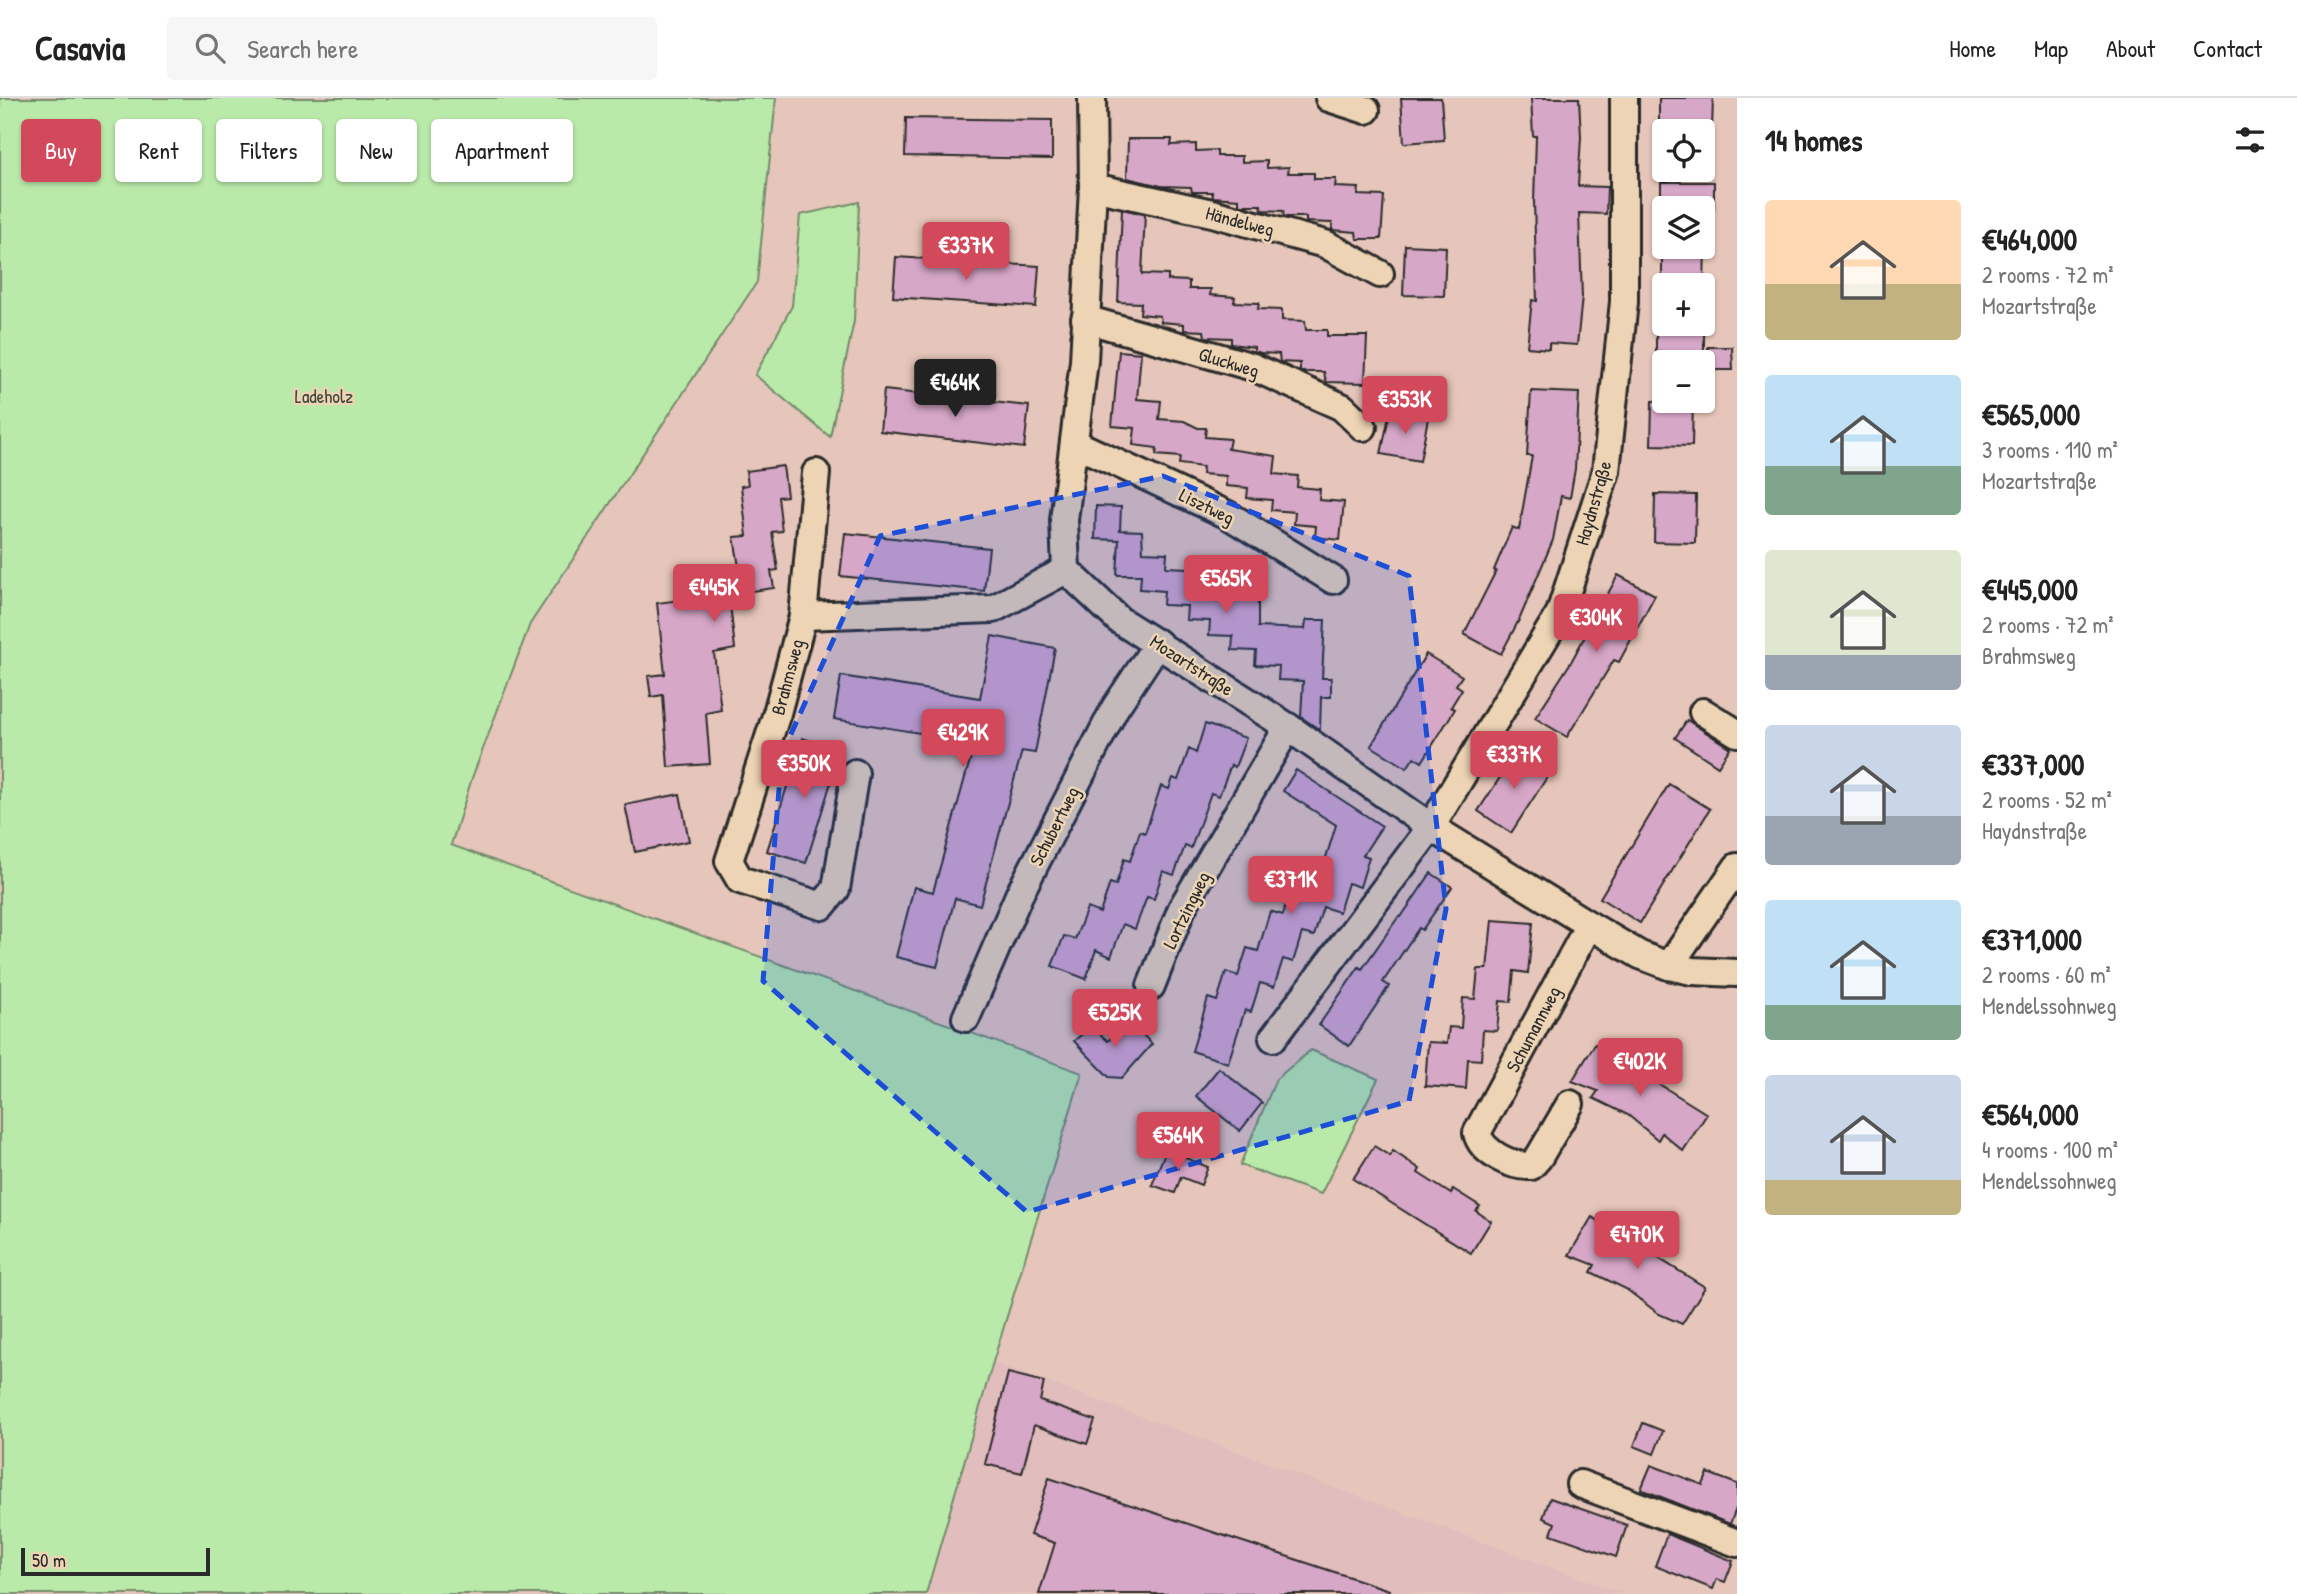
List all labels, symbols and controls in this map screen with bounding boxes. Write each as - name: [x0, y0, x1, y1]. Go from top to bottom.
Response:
- search box: [167, 17, 657, 80]
- text: Casavia: [35, 26, 125, 70]
- icon: search: [191, 29, 229, 67]
- text: Search here: [247, 31, 358, 66]
- text: Home: [1949, 32, 1996, 64]
- text: Map: [2034, 32, 2068, 64]
- text: About: [2106, 32, 2155, 64]
- text: Contact: [2193, 32, 2262, 64]
- chip: Buy: [21, 119, 101, 182]
- chip: Rent: [115, 119, 202, 182]
- chip: Filters: [216, 119, 322, 182]
- chip: New: [336, 119, 417, 182]
- chip: Apartment: [431, 119, 573, 182]
- map controls: [1652, 119, 1715, 413]
- button: locate: [1652, 119, 1715, 182]
- text: 14 homes: [1765, 120, 1863, 160]
- icon: filters: [2231, 121, 2269, 159]
- button: layers: [1652, 196, 1715, 259]
- street label: Händelweg: [1203, 199, 1277, 243]
- text: €464,000: [1982, 219, 2077, 259]
- pin: €337K: [917, 222, 1015, 282]
- icon: home: [1821, 228, 1905, 312]
- text: €337K: [938, 229, 994, 260]
- text: 2 rooms · 72 m²: [1982, 259, 2114, 290]
- button: +: [1652, 273, 1715, 336]
- text: Mozartstraße: [1982, 290, 2097, 321]
- street label: Gluckweg: [1196, 341, 1262, 383]
- button: −: [1652, 350, 1715, 413]
- pin: €464K: [906, 360, 1004, 419]
- text: €464K: [930, 366, 980, 397]
- pin: €353K: [1356, 376, 1454, 436]
- park label: Ladeholz: [295, 383, 353, 409]
- text: €353K: [1378, 383, 1432, 414]
- text: €565,000: [1982, 394, 2080, 434]
- icon: home: [1821, 403, 1905, 487]
- text: 3 rooms · 110 m²: [1982, 434, 2118, 465]
- street label: Haydnstraße: [1569, 457, 1618, 548]
- text: Mozartstraße: [1982, 465, 2097, 496]
- street label: Lisztweg: [1175, 482, 1239, 530]
- pin: €565K: [1177, 556, 1275, 615]
- text: €565K: [1200, 562, 1252, 593]
- pin: €445K: [665, 564, 763, 624]
- text: €445,000: [1982, 569, 2078, 609]
- text: €445K: [689, 571, 739, 602]
- icon: home: [1821, 578, 1905, 662]
- pin: €304K: [1547, 594, 1645, 654]
- text: €304K: [1570, 601, 1622, 632]
- text: 2 rooms · 72 m²: [1982, 609, 2114, 640]
- street label: Mozartstraße: [1145, 628, 1239, 702]
- street label: Brahmsweg: [764, 636, 810, 718]
- text: Brahmsweg: [1982, 640, 2076, 671]
- pin: €429K: [914, 710, 1012, 769]
- text: €429K: [938, 716, 988, 747]
- pin: €337K: [1465, 732, 1563, 791]
- text: €337K: [1486, 738, 1542, 769]
- pin: €350K: [755, 740, 853, 800]
- text: €337,000: [1982, 744, 2085, 784]
- text: €350K: [777, 747, 831, 778]
- icon: home: [1821, 753, 1905, 837]
- street label: Schubertweg: [1023, 782, 1085, 870]
- text: 2 rooms · 52 m²: [1982, 784, 2112, 815]
- text: Haydnstraße: [1982, 815, 2087, 846]
- pin: €371K: [1242, 856, 1340, 916]
- text: €371K: [1264, 863, 1318, 894]
- street label: Lortzingweg: [1156, 867, 1216, 953]
- text: €371,000: [1982, 919, 2082, 959]
- icon: home: [1821, 928, 1905, 1012]
- text: 2 rooms · 60 m²: [1982, 959, 2111, 990]
- street label: Schumannweg: [1499, 981, 1567, 1077]
- pin: €525K: [1066, 990, 1164, 1049]
- text: Mendelssohnweg: [1982, 990, 2117, 1021]
- text: €525K: [1088, 996, 1142, 1027]
- pin: €402K: [1591, 1038, 1689, 1098]
- text: €402K: [1614, 1045, 1666, 1076]
- text: €564,000: [1982, 1094, 2079, 1134]
- icon: home: [1821, 1103, 1905, 1187]
- pin: €564K: [1129, 1112, 1227, 1172]
- text: €564K: [1153, 1119, 1203, 1150]
- text: 4 rooms · 100 m²: [1982, 1134, 2118, 1165]
- text: Mendelssohnweg: [1982, 1165, 2117, 1196]
- pin: €470K: [1588, 1212, 1686, 1271]
- text: €470K: [1610, 1218, 1664, 1249]
- scale bar: [21, 1545, 210, 1577]
- text: 50 m: [32, 1547, 66, 1573]

